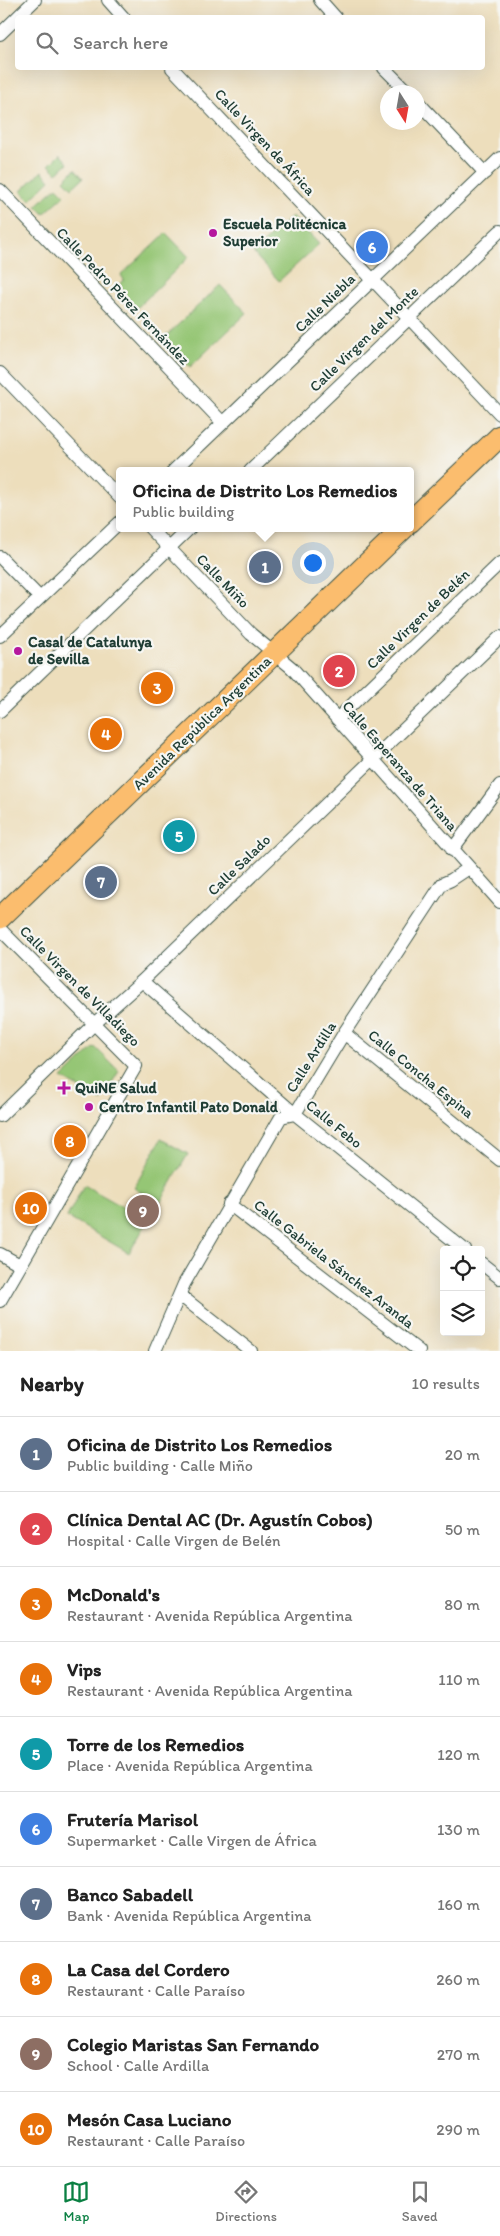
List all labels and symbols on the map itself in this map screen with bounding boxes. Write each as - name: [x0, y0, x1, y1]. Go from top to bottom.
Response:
- street label: Calle Virgen de África: [211, 85, 319, 199]
- north arrow: [380, 85, 425, 130]
- place label: Escuela Politécnica Superior: [223, 215, 346, 251]
- street label: Calle Pedro Pérez Fernández: [53, 224, 193, 368]
- marker: Escuela Politécnica Superior: [207, 227, 219, 239]
- pin: 6: [356, 228, 388, 266]
- street label: Calle Niebla: [291, 269, 359, 336]
- street label: Calle Virgen del Monte: [306, 282, 422, 396]
- pin: 1: [249, 548, 281, 586]
- street label: Calle Miño: [193, 550, 253, 612]
- your location: [300, 550, 326, 576]
- street label: Calle Virgen de Belén: [363, 565, 473, 673]
- place label: Casal de Catalunya de Sevilla: [28, 633, 152, 668]
- marker: Casal de Catalunya de Sevilla: [12, 645, 24, 657]
- street label: Avenida República Argentina: [129, 652, 275, 794]
- pin: 2: [323, 652, 355, 690]
- pin: 3: [141, 669, 173, 707]
- street label: Calle Esperanza de Triana: [338, 697, 462, 835]
- pin: 4: [90, 715, 122, 753]
- pin: 5: [163, 817, 195, 855]
- street label: Calle Salado: [204, 831, 274, 899]
- pin: 7: [85, 863, 117, 901]
- street label: Calle Virgen de Villadiego: [16, 922, 144, 1050]
- street label: Calle Ardilla: [282, 1018, 340, 1096]
- street label: Calle Concha Espina: [365, 1026, 478, 1122]
- place label: QuiNE Salud: [75, 1079, 158, 1097]
- marker: QuiNE Salud: [57, 1081, 71, 1095]
- street label: Calle Febo: [302, 1096, 366, 1152]
- place label: Centro Infantil Pato Donald: [99, 1098, 279, 1116]
- marker: Centro Infantil Pato Donald: [83, 1101, 95, 1113]
- pin: 8: [54, 1122, 86, 1160]
- pin: 10: [15, 1189, 47, 1227]
- pin: 9: [127, 1192, 159, 1230]
- street label: Calle Gabriela Sánchez Aranda: [250, 1196, 418, 1332]

